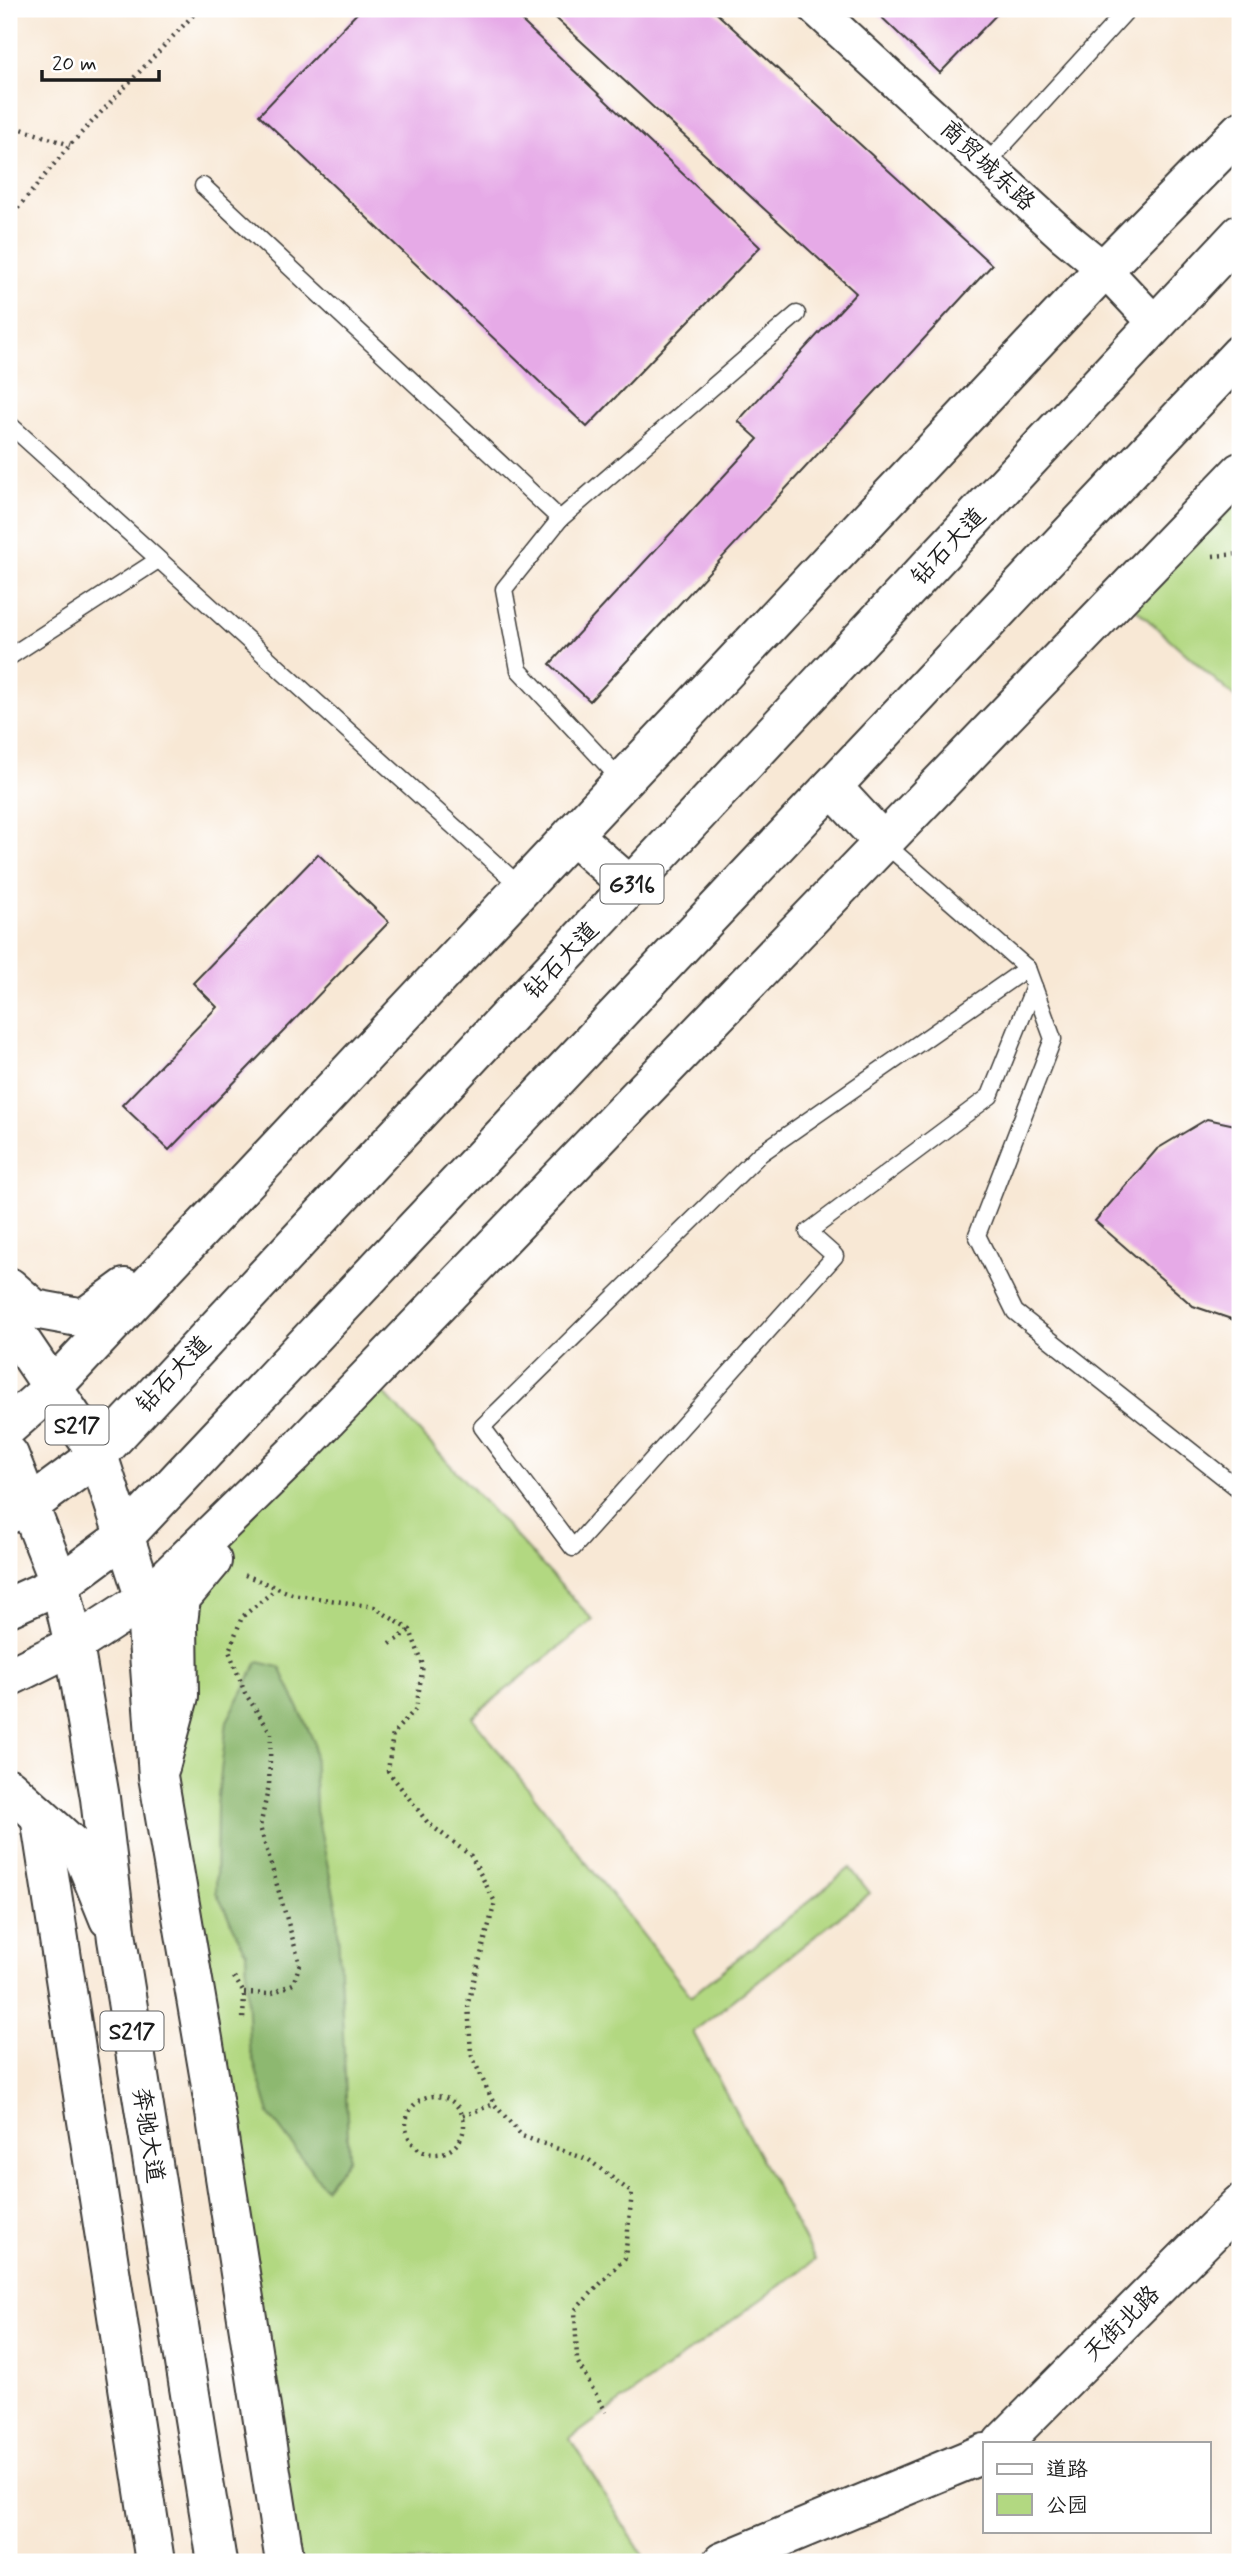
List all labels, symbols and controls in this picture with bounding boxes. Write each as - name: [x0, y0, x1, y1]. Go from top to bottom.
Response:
- scale bar: [42, 38, 159, 82]
- text: 20 m: [52, 50, 97, 78]
- street label: 商贸城东路: [933, 114, 1041, 218]
- street label: 钻石大道: [905, 501, 993, 593]
- road number: G316: [600, 864, 664, 904]
- street label: 钻石大道: [518, 915, 606, 1007]
- street label: 钻石大道: [130, 1329, 218, 1421]
- road number: S217: [46, 1406, 108, 1444]
- road number: S217: [100, 2012, 164, 2050]
- street label: 奔驰大道: [125, 2085, 170, 2185]
- street label: 天街北路: [1077, 2279, 1167, 2369]
- legend: [983, 2442, 1210, 2532]
- text: 道路: [1046, 2456, 1088, 2484]
- text: 公园: [1046, 2492, 1088, 2520]

